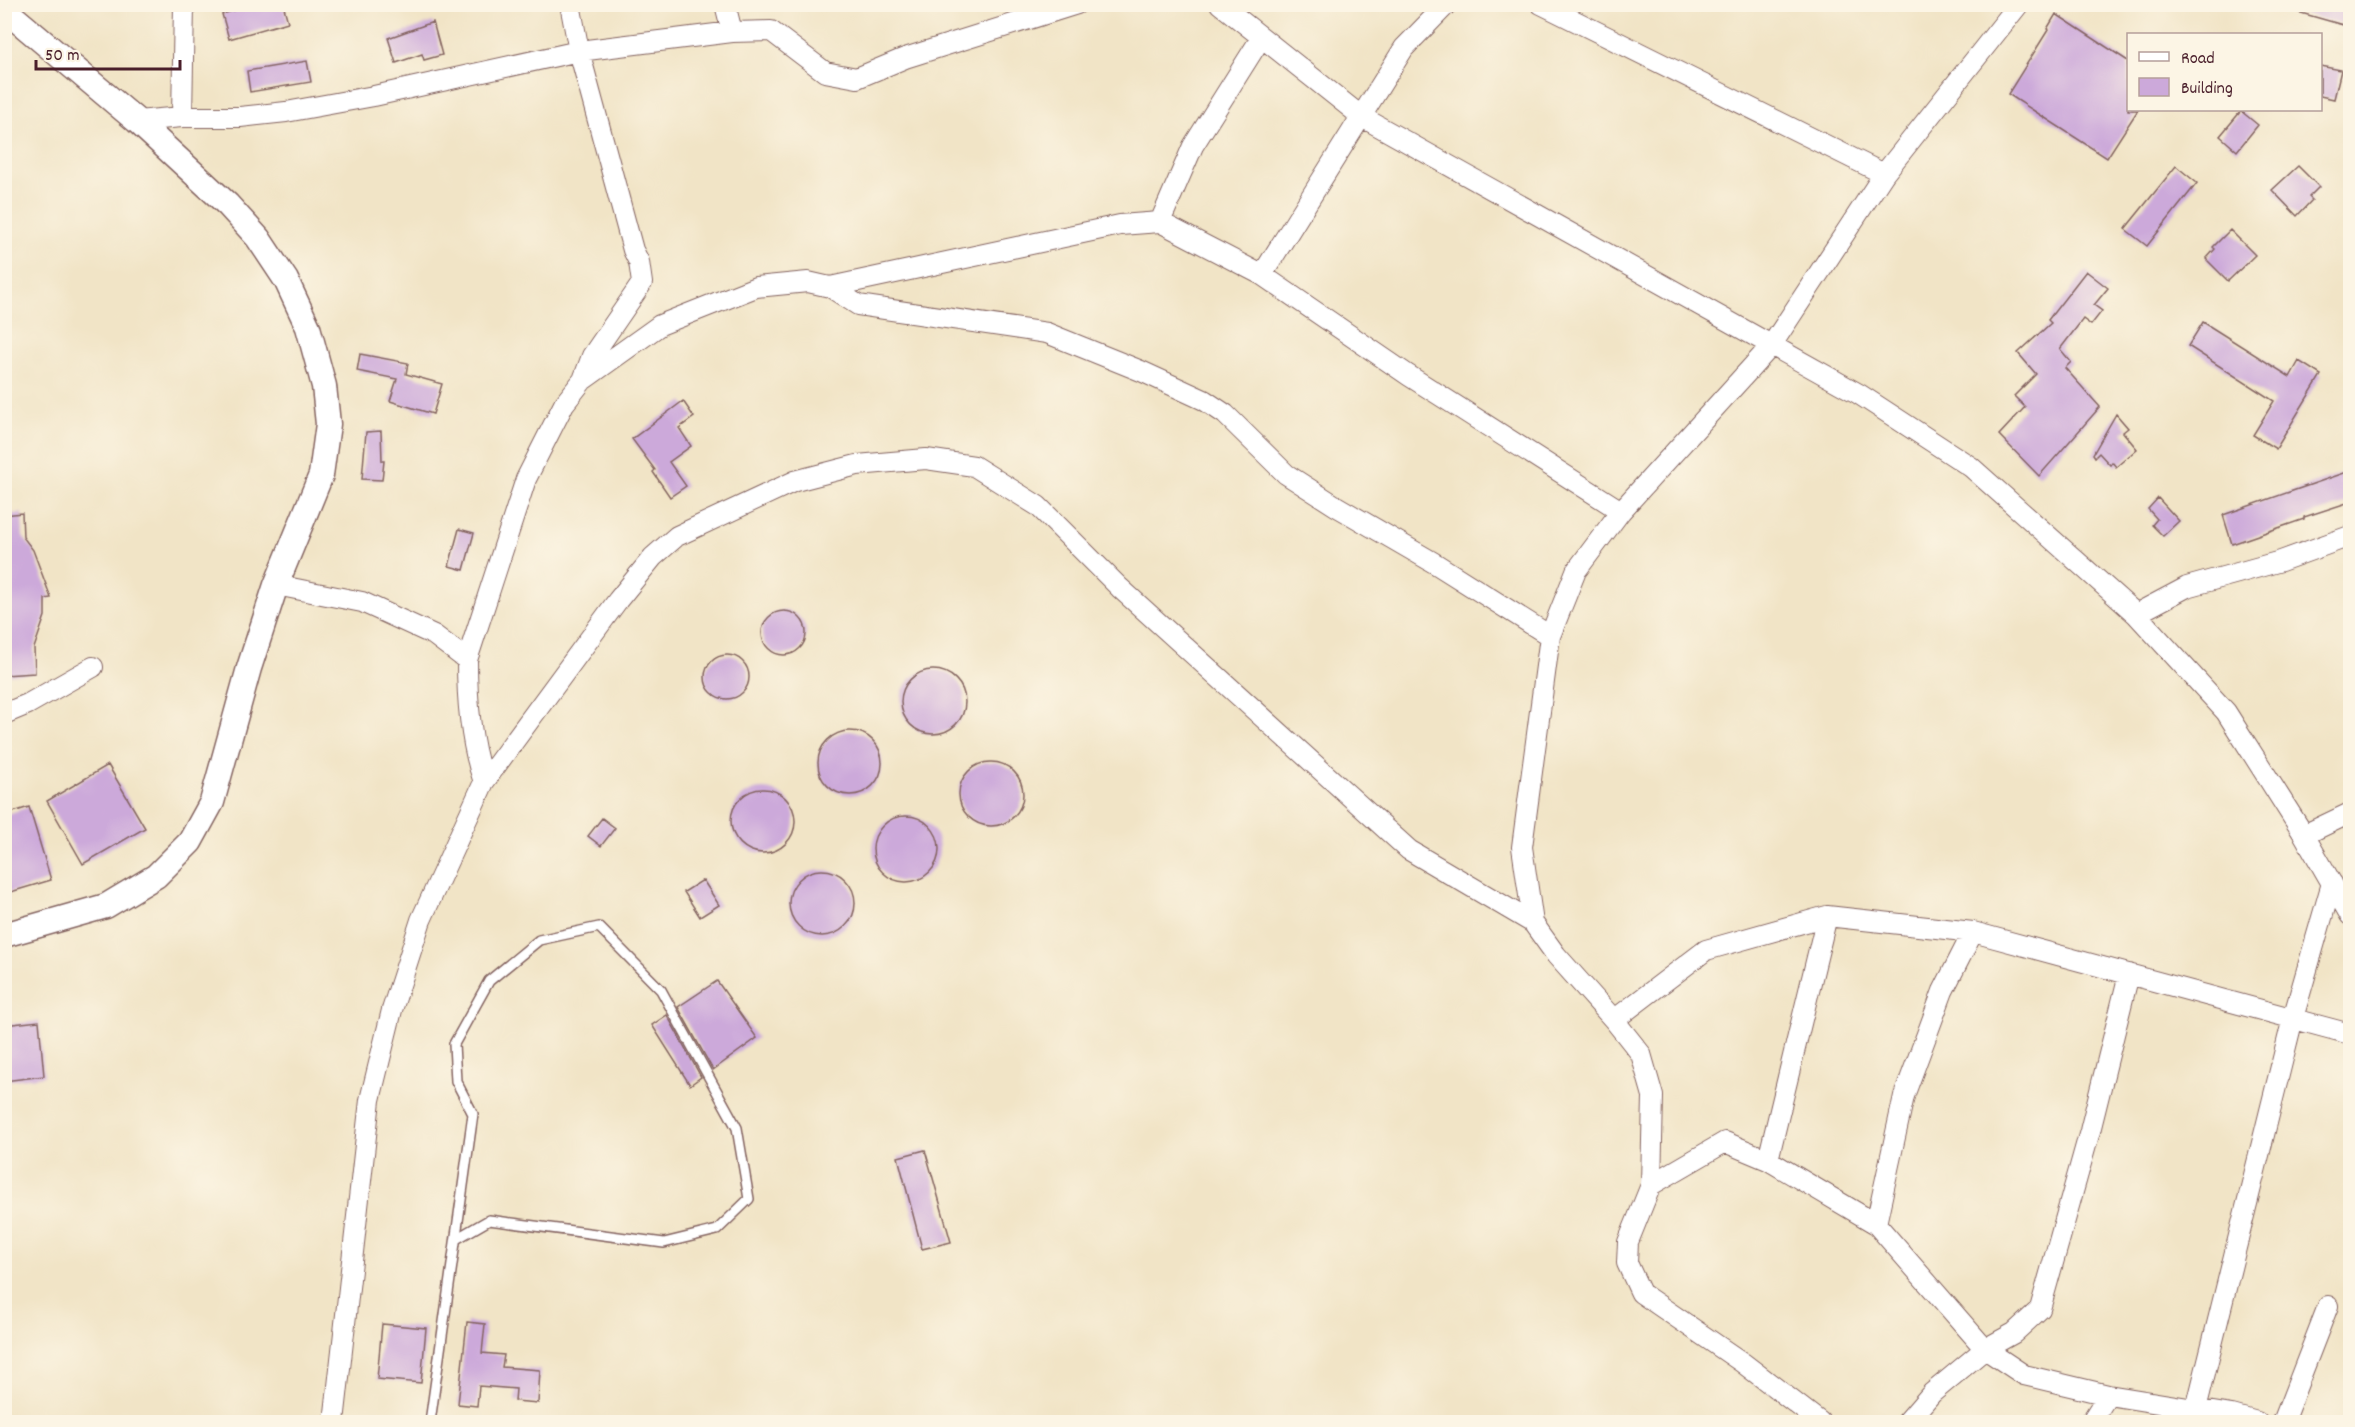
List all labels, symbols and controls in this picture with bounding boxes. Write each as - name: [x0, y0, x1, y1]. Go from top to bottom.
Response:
- scale bar: [36, 33, 180, 71]
- legend: [2127, 33, 2322, 111]
- text: 50 m: [45, 44, 80, 69]
- text: Road: [2181, 47, 2215, 72]
- text: Building: [2181, 77, 2233, 102]

